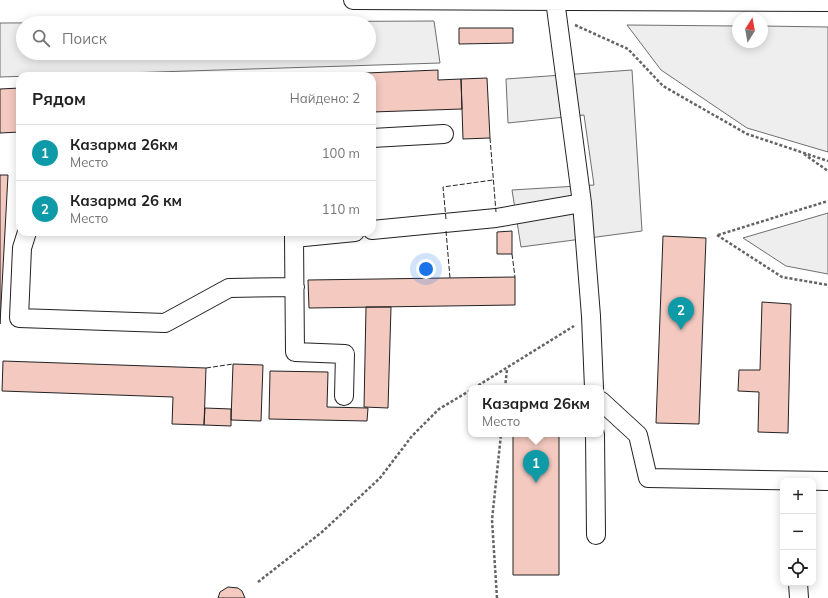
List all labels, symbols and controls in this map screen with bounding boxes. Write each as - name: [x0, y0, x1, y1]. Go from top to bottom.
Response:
- north arrow: [732, 12, 768, 48]
- search box: [16, 16, 376, 60]
- icon: search: [30, 27, 52, 49]
- text: Поиск: [62, 29, 107, 48]
- text: Рядом: [32, 88, 86, 109]
- text: Найдено: 2: [290, 90, 360, 106]
- text: Казарма 26км: [70, 135, 178, 154]
- text: 1: [41, 145, 49, 161]
- text: 100 m: [322, 145, 360, 161]
- text: Место: [70, 154, 108, 170]
- text: Казарма 26 км: [70, 191, 182, 210]
- text: 2: [41, 201, 49, 217]
- text: 110 m: [322, 201, 360, 217]
- text: Место: [70, 210, 108, 226]
- your location: [416, 259, 436, 279]
- pin: 2: [668, 297, 694, 330]
- popup: [468, 385, 604, 437]
- text: Казарма 26км: [482, 394, 590, 413]
- text: Место: [482, 413, 520, 429]
- pin: 1: [523, 450, 549, 483]
- map controls: [780, 478, 816, 586]
- button: +: [780, 478, 816, 514]
- button: −: [780, 514, 816, 550]
- button: locate: [780, 550, 816, 586]

